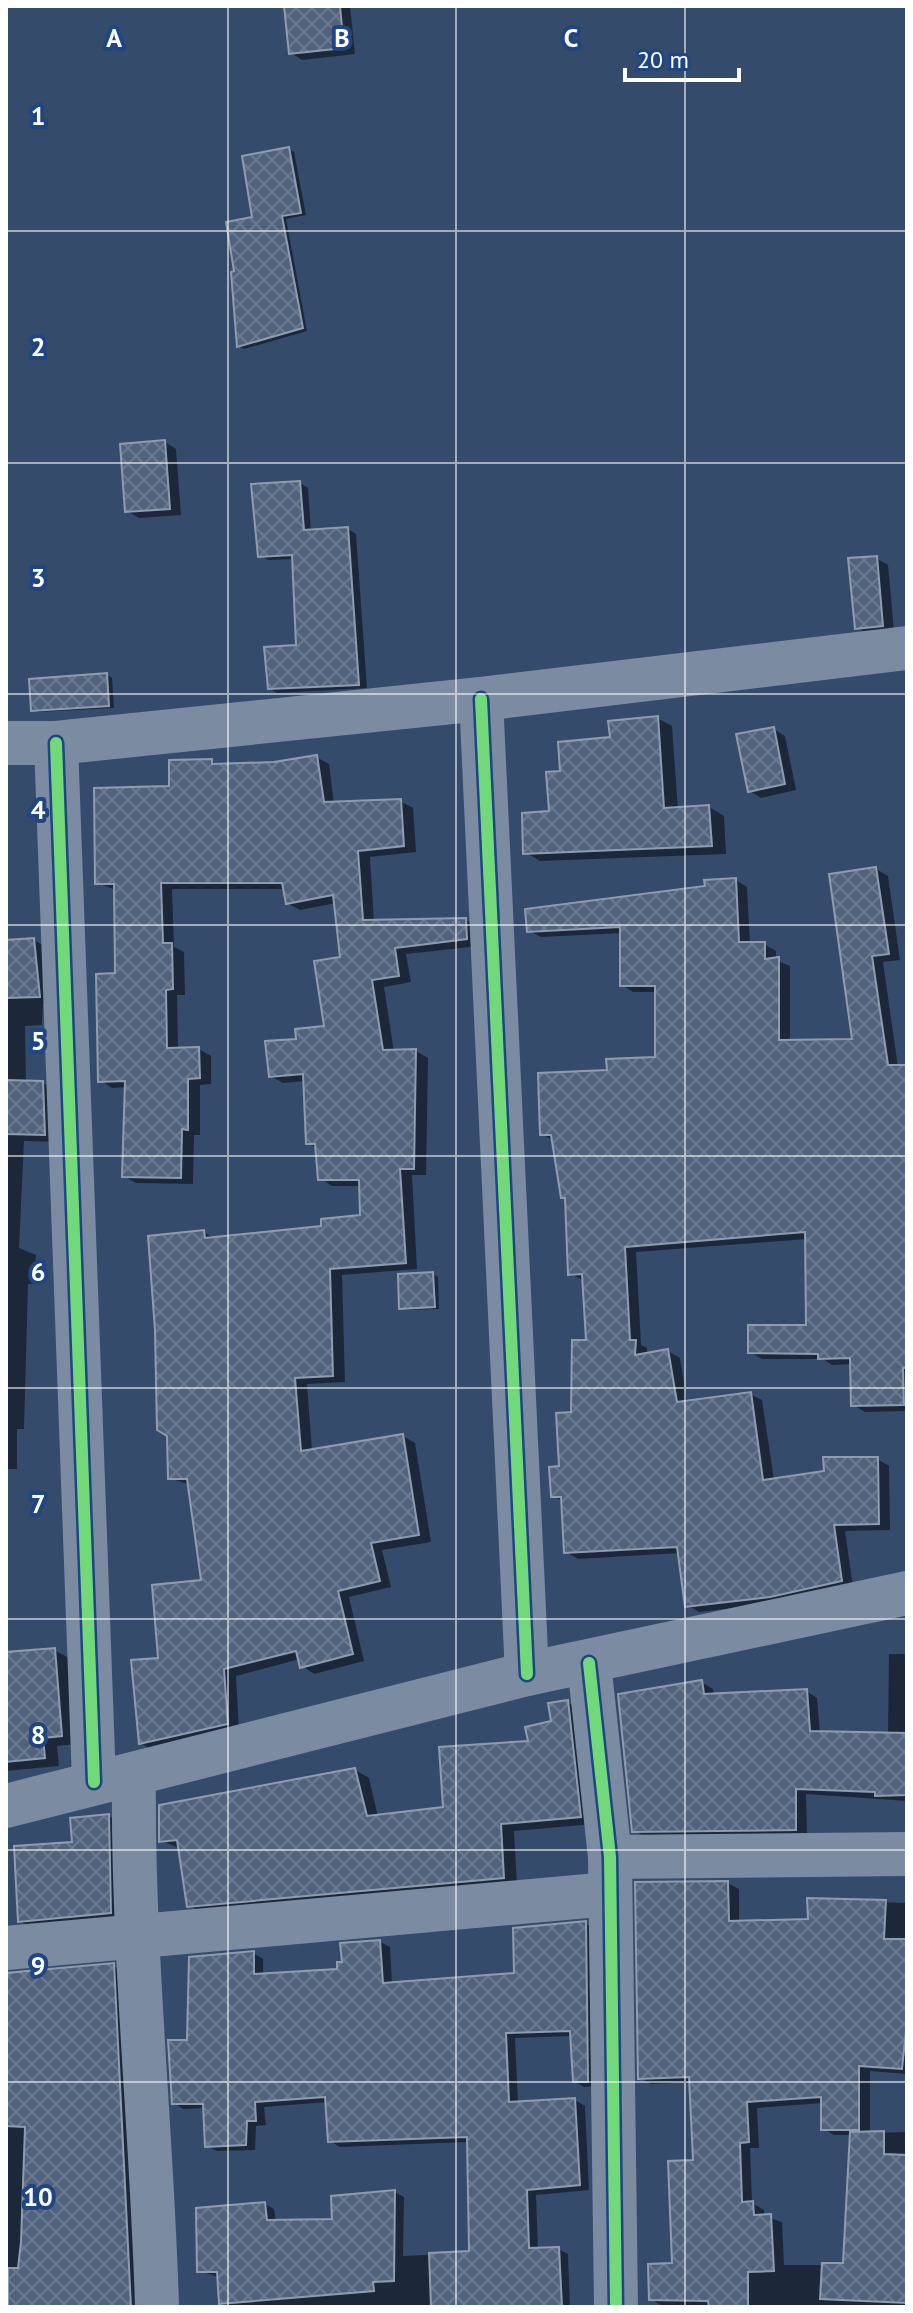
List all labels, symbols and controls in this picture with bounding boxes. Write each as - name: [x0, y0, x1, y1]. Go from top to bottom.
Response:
- text: A: [106, 21, 122, 54]
- text: B: [334, 21, 350, 54]
- text: C: [564, 21, 578, 54]
- scale bar: [625, 32, 739, 82]
- text: 20 m: [637, 44, 689, 75]
- text: 1: [31, 99, 45, 132]
- text: 2: [31, 330, 45, 363]
- text: 3: [31, 561, 45, 594]
- text: 4: [31, 793, 46, 826]
- text: 5: [31, 1024, 45, 1057]
- text: 6: [31, 1255, 45, 1288]
- text: 7: [31, 1487, 45, 1520]
- text: 8: [31, 1718, 45, 1751]
- text: 9: [31, 1949, 45, 1982]
- text: 10: [23, 2180, 53, 2213]

